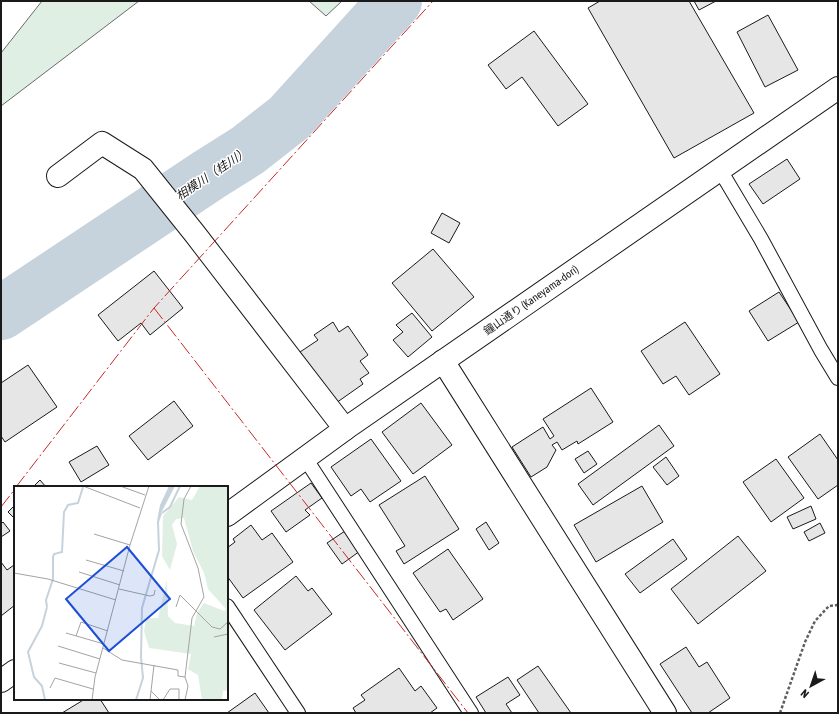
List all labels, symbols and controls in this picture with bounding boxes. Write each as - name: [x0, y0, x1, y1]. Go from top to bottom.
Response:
- water label: 相模川（桂川）: [173, 145, 251, 203]
- street label: 鐘山通り (Kaneyama-dori): [481, 263, 581, 337]
- inset map: [14, 486, 228, 700]
- north arrow: [791, 666, 831, 706]
- text: N: [798, 687, 811, 700]

